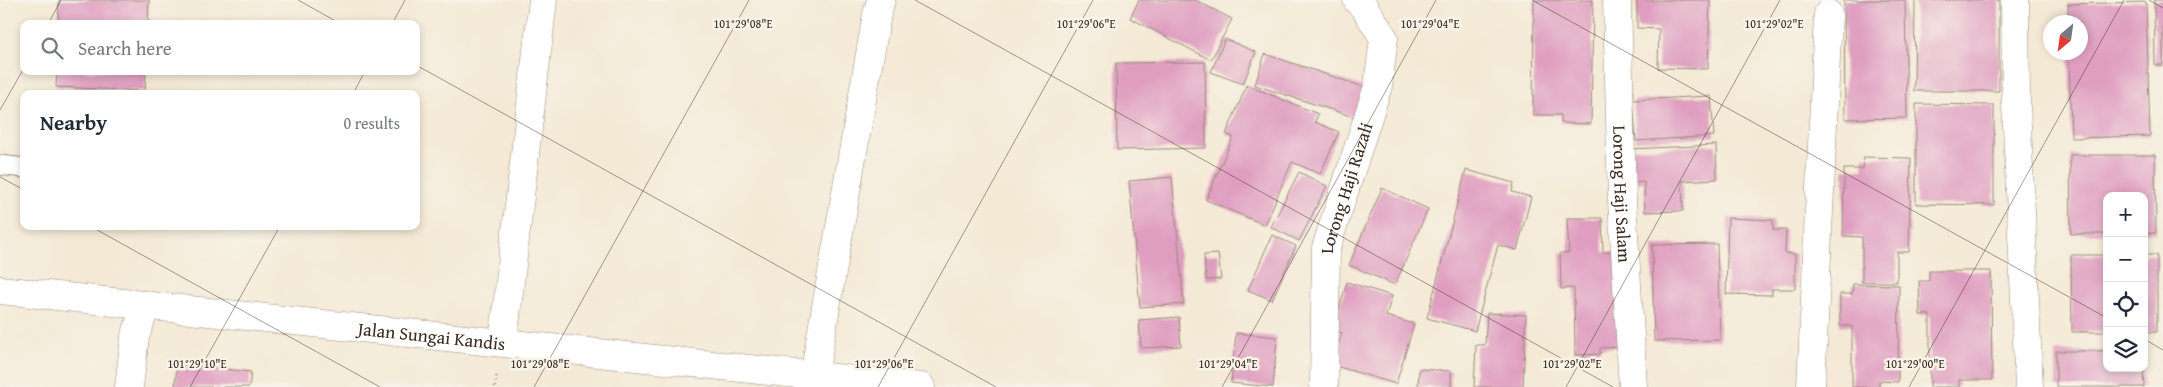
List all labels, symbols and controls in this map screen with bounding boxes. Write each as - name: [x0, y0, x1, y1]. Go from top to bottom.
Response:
- text: 101°29'08"E: [713, 15, 773, 32]
- text: 101°29'06"E: [1056, 15, 1116, 32]
- text: 101°29'04"E: [1400, 15, 1460, 32]
- text: 101°29'02"E: [1744, 15, 1804, 32]
- north arrow: [2043, 15, 2088, 60]
- search box: [20, 20, 420, 75]
- icon: search: [38, 34, 66, 62]
- text: Search here: [78, 34, 172, 62]
- text: Nearby: [40, 107, 107, 138]
- text: 0 results: [343, 111, 400, 135]
- street label: Lorong Haji Razali: [1312, 119, 1379, 254]
- street label: Lorong Haji Salam: [1607, 125, 1639, 264]
- map controls: [2103, 192, 2148, 372]
- button: +: [2103, 192, 2148, 237]
- button: −: [2103, 237, 2148, 282]
- button: locate: [2103, 282, 2148, 327]
- street label: Jalan Sungai Kandis: [355, 314, 507, 357]
- button: layers: [2103, 327, 2148, 372]
- text: 101°29'10"E: [167, 355, 227, 372]
- text: 101°29'08"E: [510, 355, 570, 372]
- text: 101°29'06"E: [854, 355, 914, 372]
- text: 101°29'04"E: [1198, 355, 1258, 372]
- text: 101°29'02"E: [1542, 355, 1602, 372]
- text: 101°29'00"E: [1885, 355, 1945, 372]

